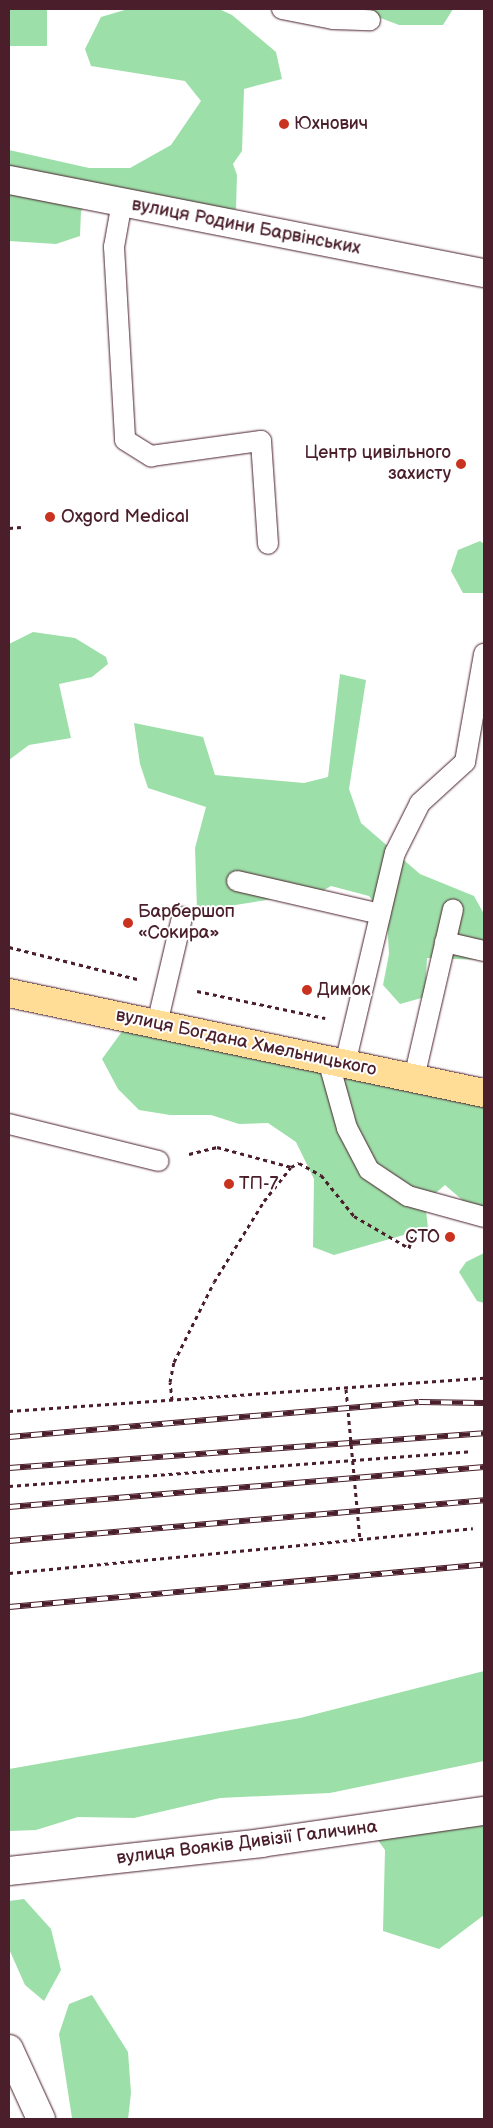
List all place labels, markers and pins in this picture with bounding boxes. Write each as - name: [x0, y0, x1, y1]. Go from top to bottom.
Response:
- place label: Юхнович: [294, 113, 368, 135]
- marker: Юхнович: [278, 118, 290, 130]
- place label: Центр цивільного захисту: [304, 443, 451, 486]
- marker: Центр цивільного захисту: [455, 458, 467, 470]
- place label: Oxgord Medical: [61, 506, 189, 528]
- marker: Oxgord Medical: [43, 510, 57, 524]
- place label: Барбершоп «Сокира»: [138, 902, 235, 944]
- marker: Барбершоп «Сокира»: [122, 917, 134, 929]
- place label: Димок: [317, 979, 371, 1001]
- marker: Димок: [301, 984, 313, 996]
- place label: ТП-7: [239, 1173, 278, 1195]
- marker: ТП-7: [223, 1178, 235, 1190]
- place label: СТО: [405, 1226, 440, 1248]
- marker: СТО: [444, 1231, 456, 1243]

